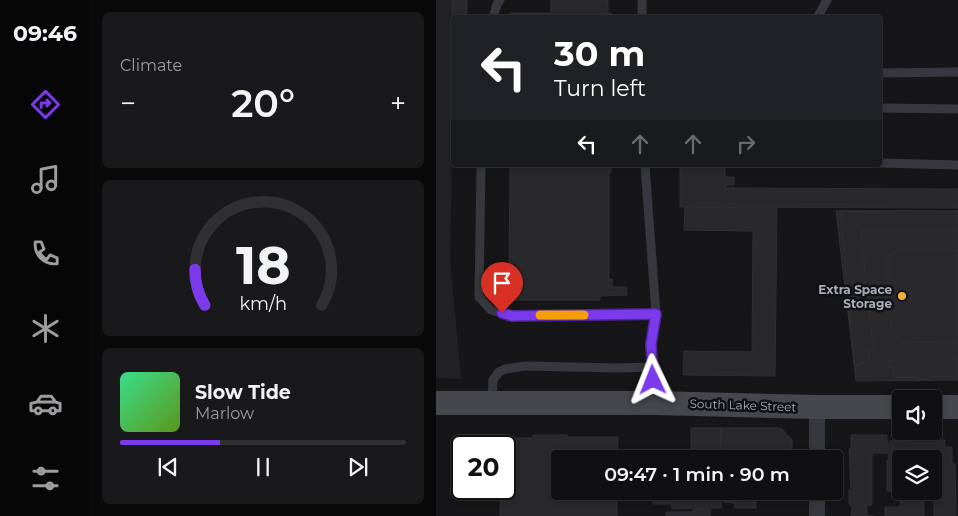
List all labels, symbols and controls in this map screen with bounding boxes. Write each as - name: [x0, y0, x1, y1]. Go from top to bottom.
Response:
- text: 09:46: [13, 20, 77, 47]
- text: 30 m: [554, 32, 645, 75]
- icon: left: [471, 35, 536, 100]
- text: Climate: [120, 56, 182, 75]
- text: Turn left: [554, 75, 646, 102]
- text: 20°: [231, 80, 295, 127]
- text: −: [120, 86, 136, 120]
- text: +: [390, 86, 406, 120]
- icon: directions: [28, 87, 63, 122]
- icon: left: [573, 130, 601, 158]
- icon: ahead: [626, 130, 654, 158]
- icon: ahead: [679, 130, 707, 158]
- icon: right: [732, 130, 760, 158]
- icon: music: [28, 162, 63, 197]
- text: 18: [236, 234, 290, 297]
- icon: phone: [28, 236, 63, 271]
- pin: [481, 262, 523, 313]
- icon: arrive: [488, 269, 516, 297]
- place label: Extra Space Storage: [818, 282, 892, 311]
- marker: Extra Space Storage: [896, 290, 908, 302]
- text: km/h: [239, 293, 287, 314]
- icon: climate: [28, 311, 63, 346]
- position arrow: [626, 353, 678, 405]
- text: Slow Tide: [195, 381, 291, 404]
- icon: car: [28, 386, 63, 421]
- map controls: [892, 390, 942, 500]
- button: sound: [892, 390, 942, 440]
- street label: South Lake Street: [689, 396, 797, 414]
- text: Marlow: [195, 404, 254, 423]
- speed limit sign: 20: [451, 435, 516, 500]
- button: layers: [892, 450, 942, 500]
- icon: previous: [154, 453, 182, 481]
- icon: pause: [249, 453, 277, 481]
- icon: next: [344, 453, 372, 481]
- icon: filters: [28, 461, 63, 496]
- text: 09:47 · 1 min · 90 m: [604, 463, 790, 486]

